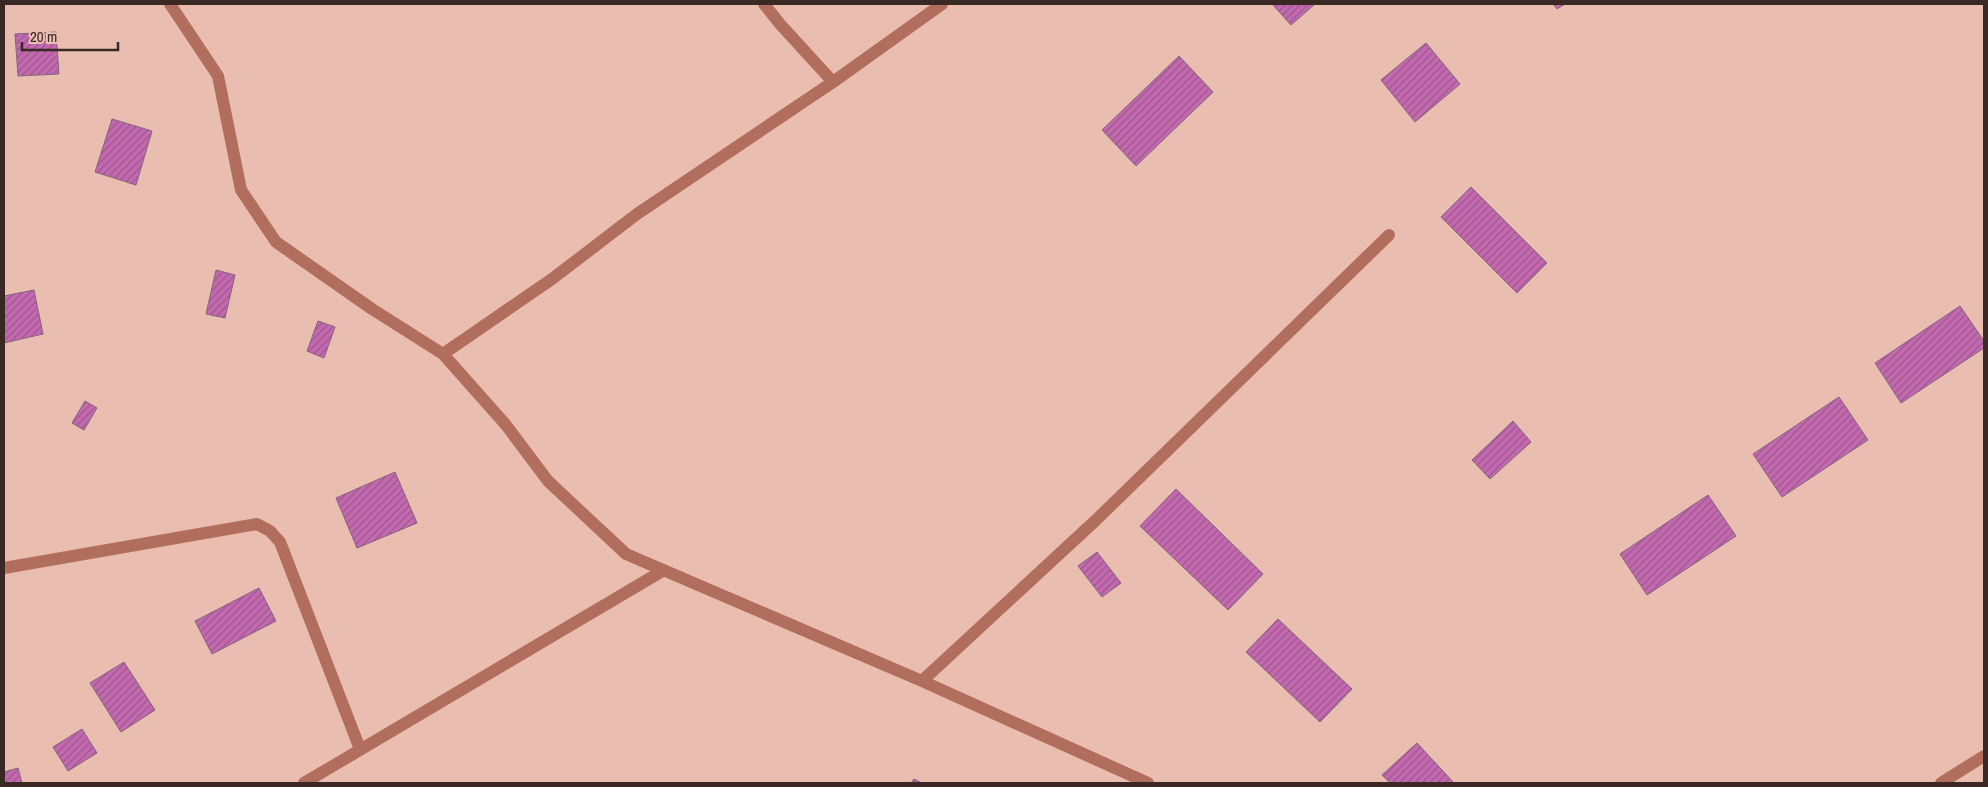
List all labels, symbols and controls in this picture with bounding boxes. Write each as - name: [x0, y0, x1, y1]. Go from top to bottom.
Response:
- scale bar: [22, 20, 119, 52]
- text: 20 m: [30, 26, 57, 47]

